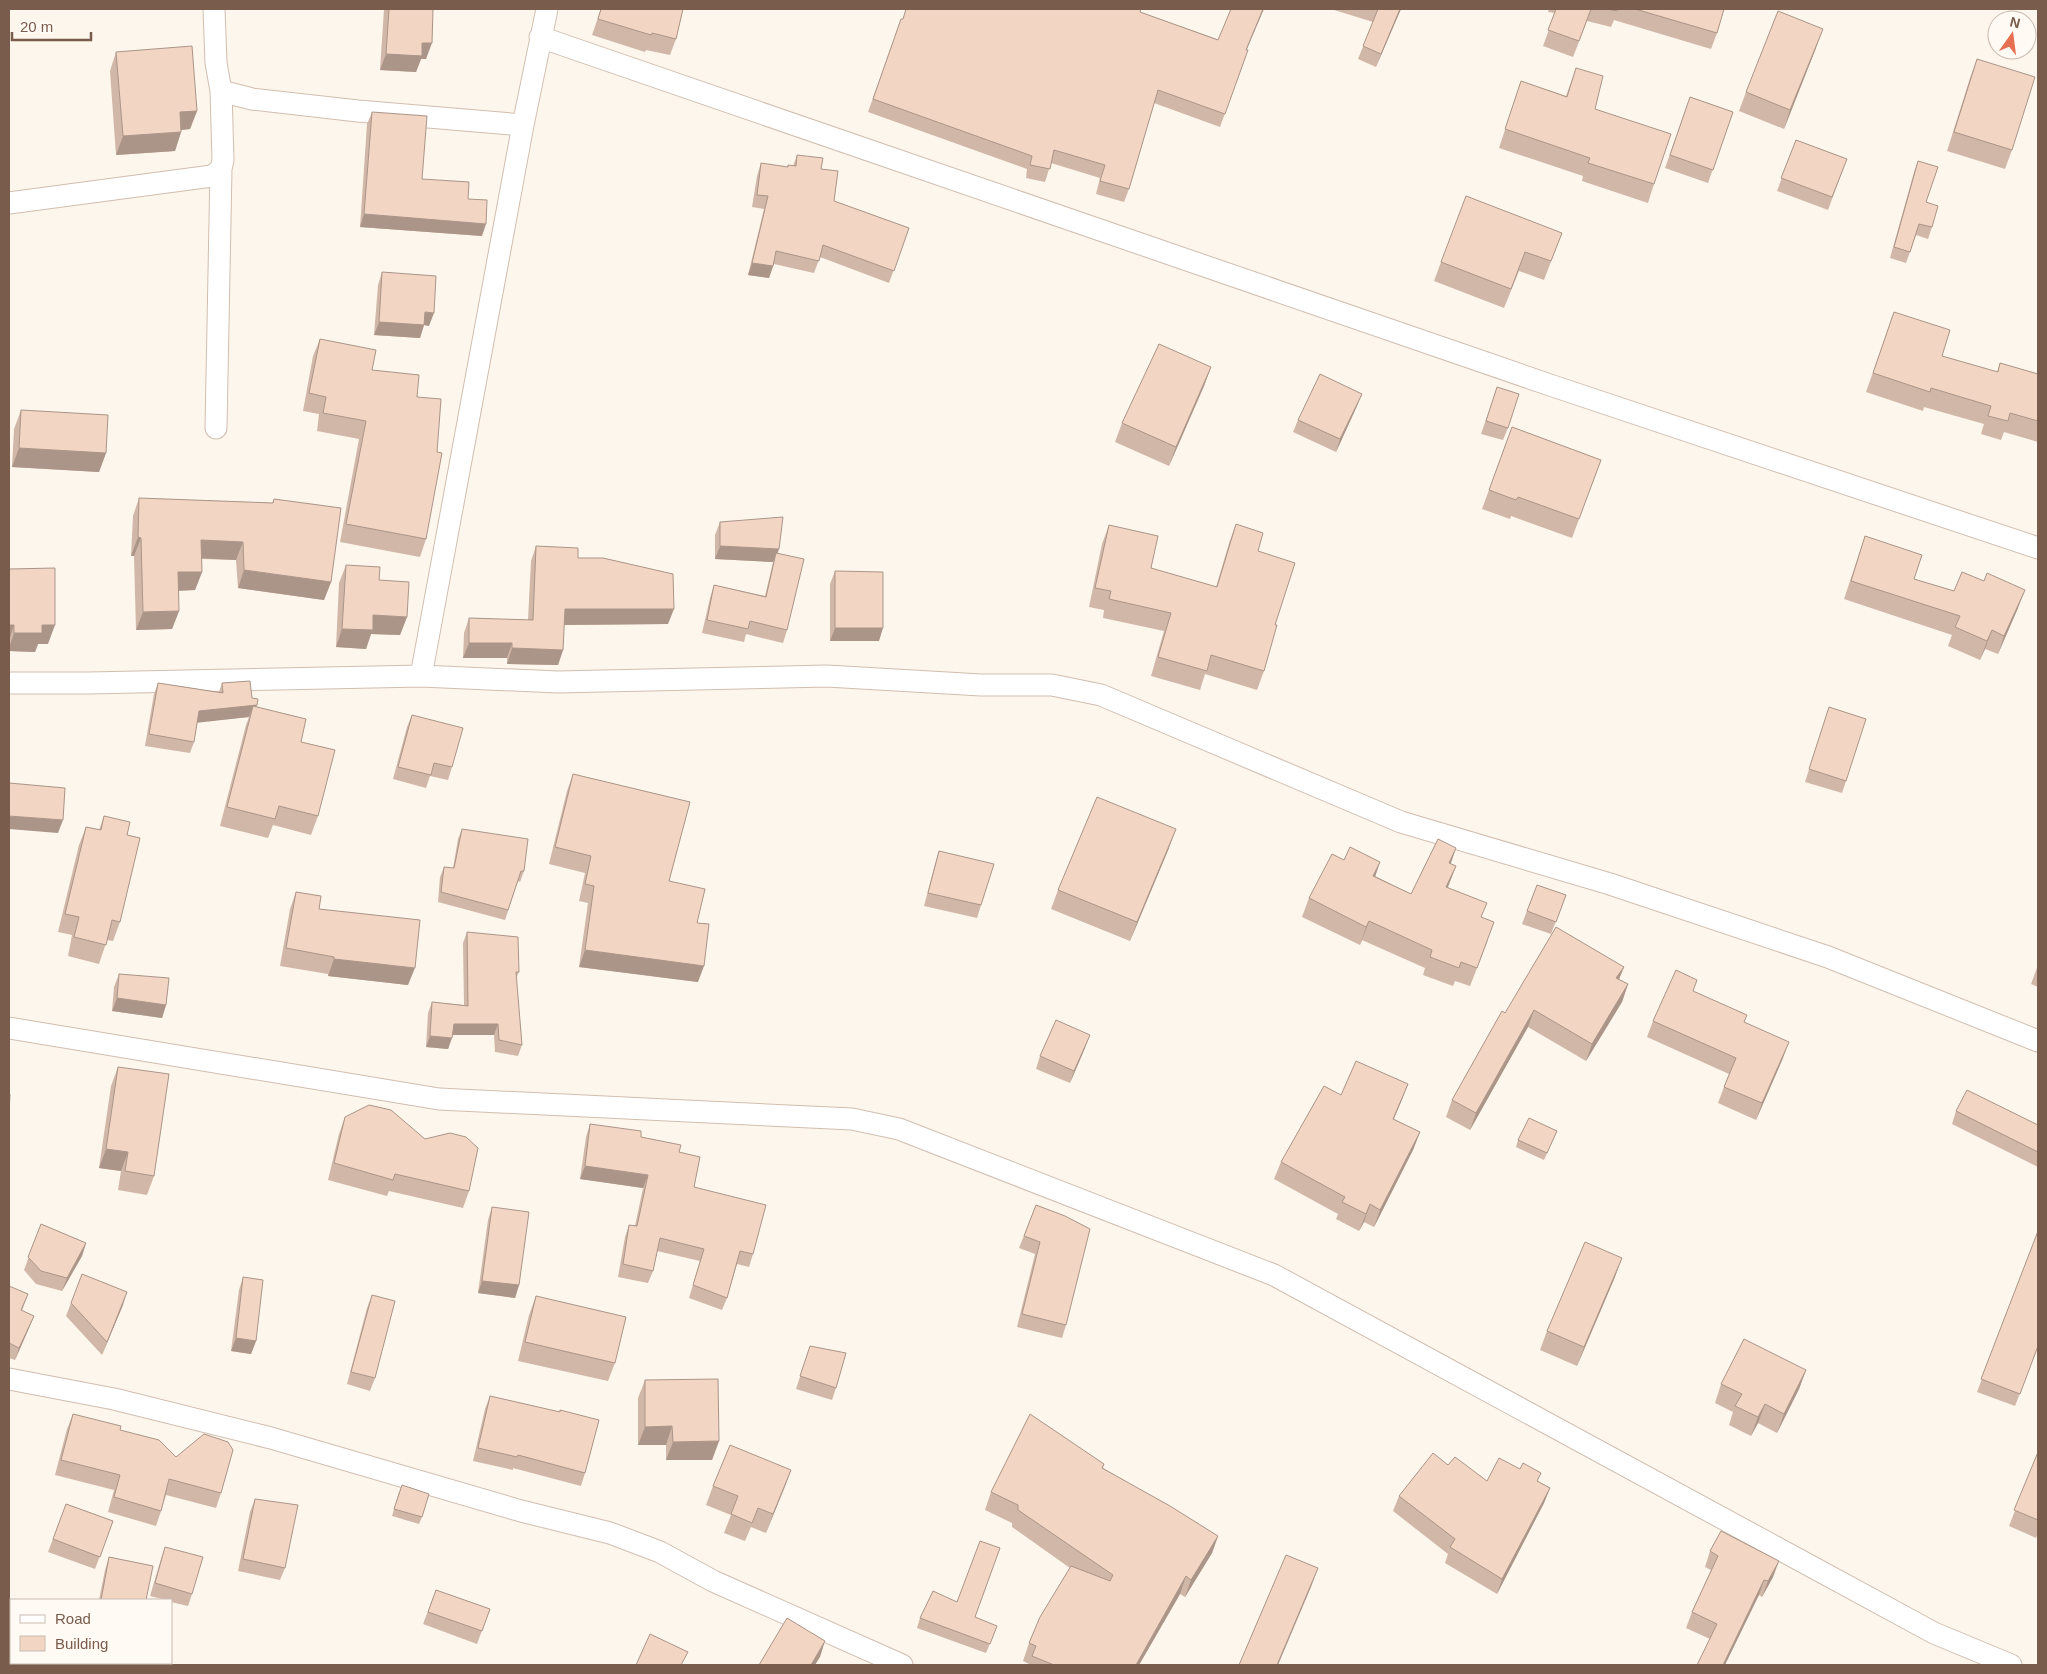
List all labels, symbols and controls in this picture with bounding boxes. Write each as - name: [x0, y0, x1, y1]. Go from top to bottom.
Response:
- scale bar: [12, 10, 91, 42]
- north arrow: [1987, 10, 2037, 60]
- text: N: [2008, 13, 2022, 31]
- text: 20 m: [20, 18, 53, 35]
- legend: [10, 1599, 172, 1664]
- text: Road: [55, 1610, 91, 1627]
- text: Building: [55, 1635, 108, 1652]

